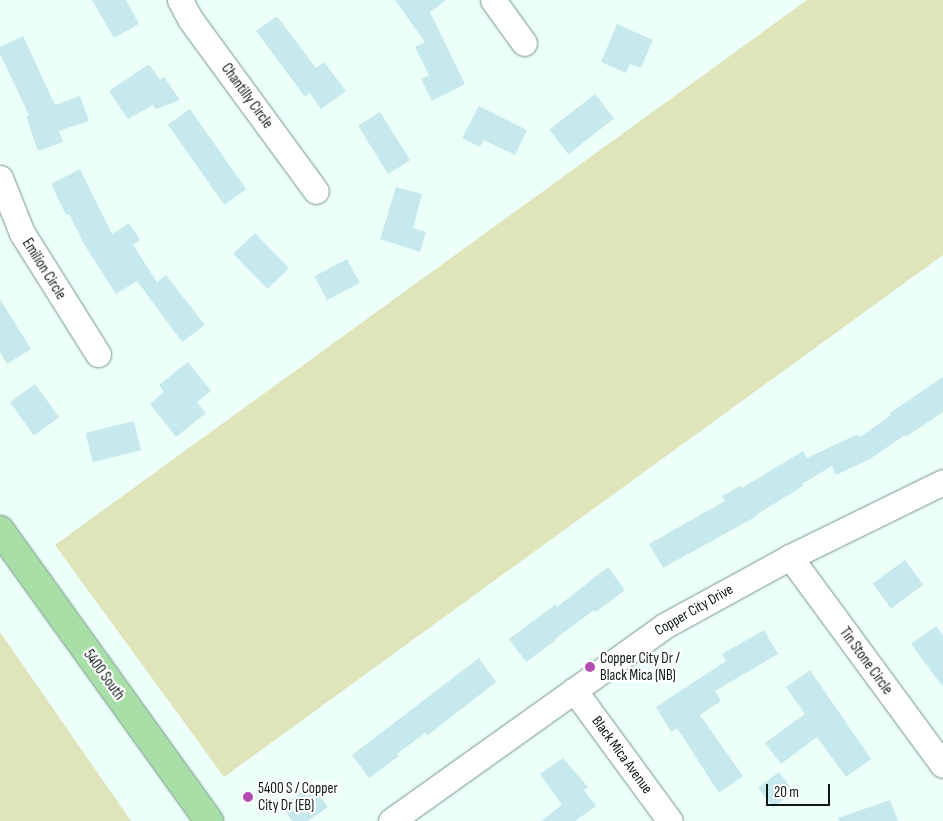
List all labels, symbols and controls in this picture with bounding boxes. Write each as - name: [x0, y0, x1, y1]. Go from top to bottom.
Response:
- street label: Chantilly Circle: [217, 60, 277, 132]
- street label: Emilion Circle: [18, 235, 70, 303]
- street label: Copper City Drive: [652, 580, 736, 640]
- street label: Tin Stone Circle: [836, 624, 896, 698]
- street label: 5400 South: [80, 646, 128, 704]
- place label: Copper City Dr / Black Mica (NB): [600, 649, 680, 684]
- marker: Copper City Dr / Black Mica (NB): [584, 661, 596, 673]
- street label: Black Mica Avenue: [588, 713, 656, 797]
- scale bar: [768, 774, 832, 806]
- place label: 5400 S / Copper City Dr (EB): [258, 779, 338, 814]
- text: 20 m: [774, 783, 799, 802]
- marker: 5400 S / Copper City Dr (EB): [242, 791, 254, 803]

